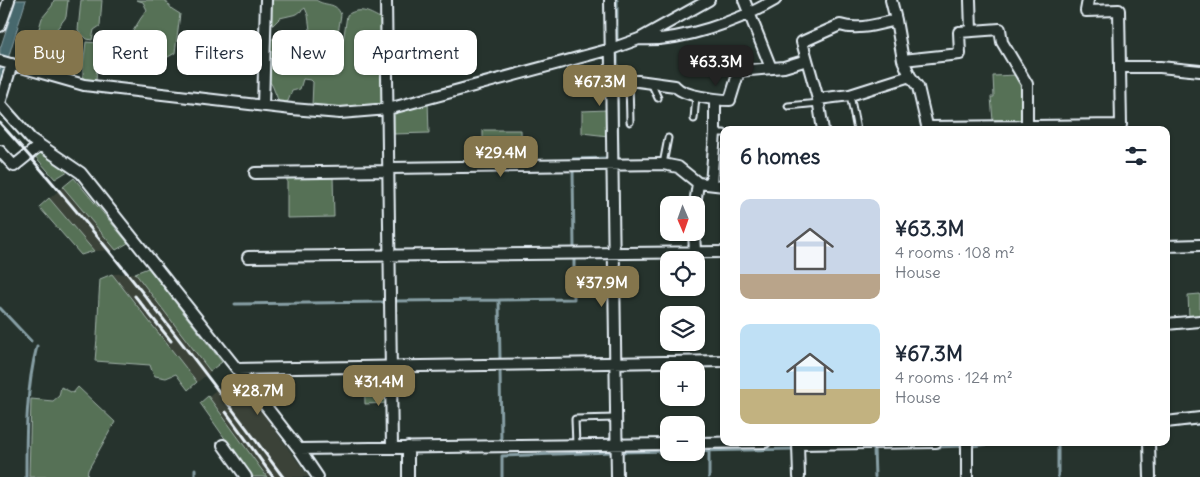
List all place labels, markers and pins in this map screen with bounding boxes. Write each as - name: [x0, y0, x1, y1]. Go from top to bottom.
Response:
- pin: ¥63.3M: [675, 44, 757, 87]
- pin: ¥67.3M: [559, 64, 641, 107]
- pin: ¥29.4M: [460, 136, 542, 178]
- pin: ¥37.9M: [561, 266, 643, 308]
- pin: ¥31.4M: [338, 364, 420, 407]
- pin: ¥28.7M: [217, 374, 299, 416]

